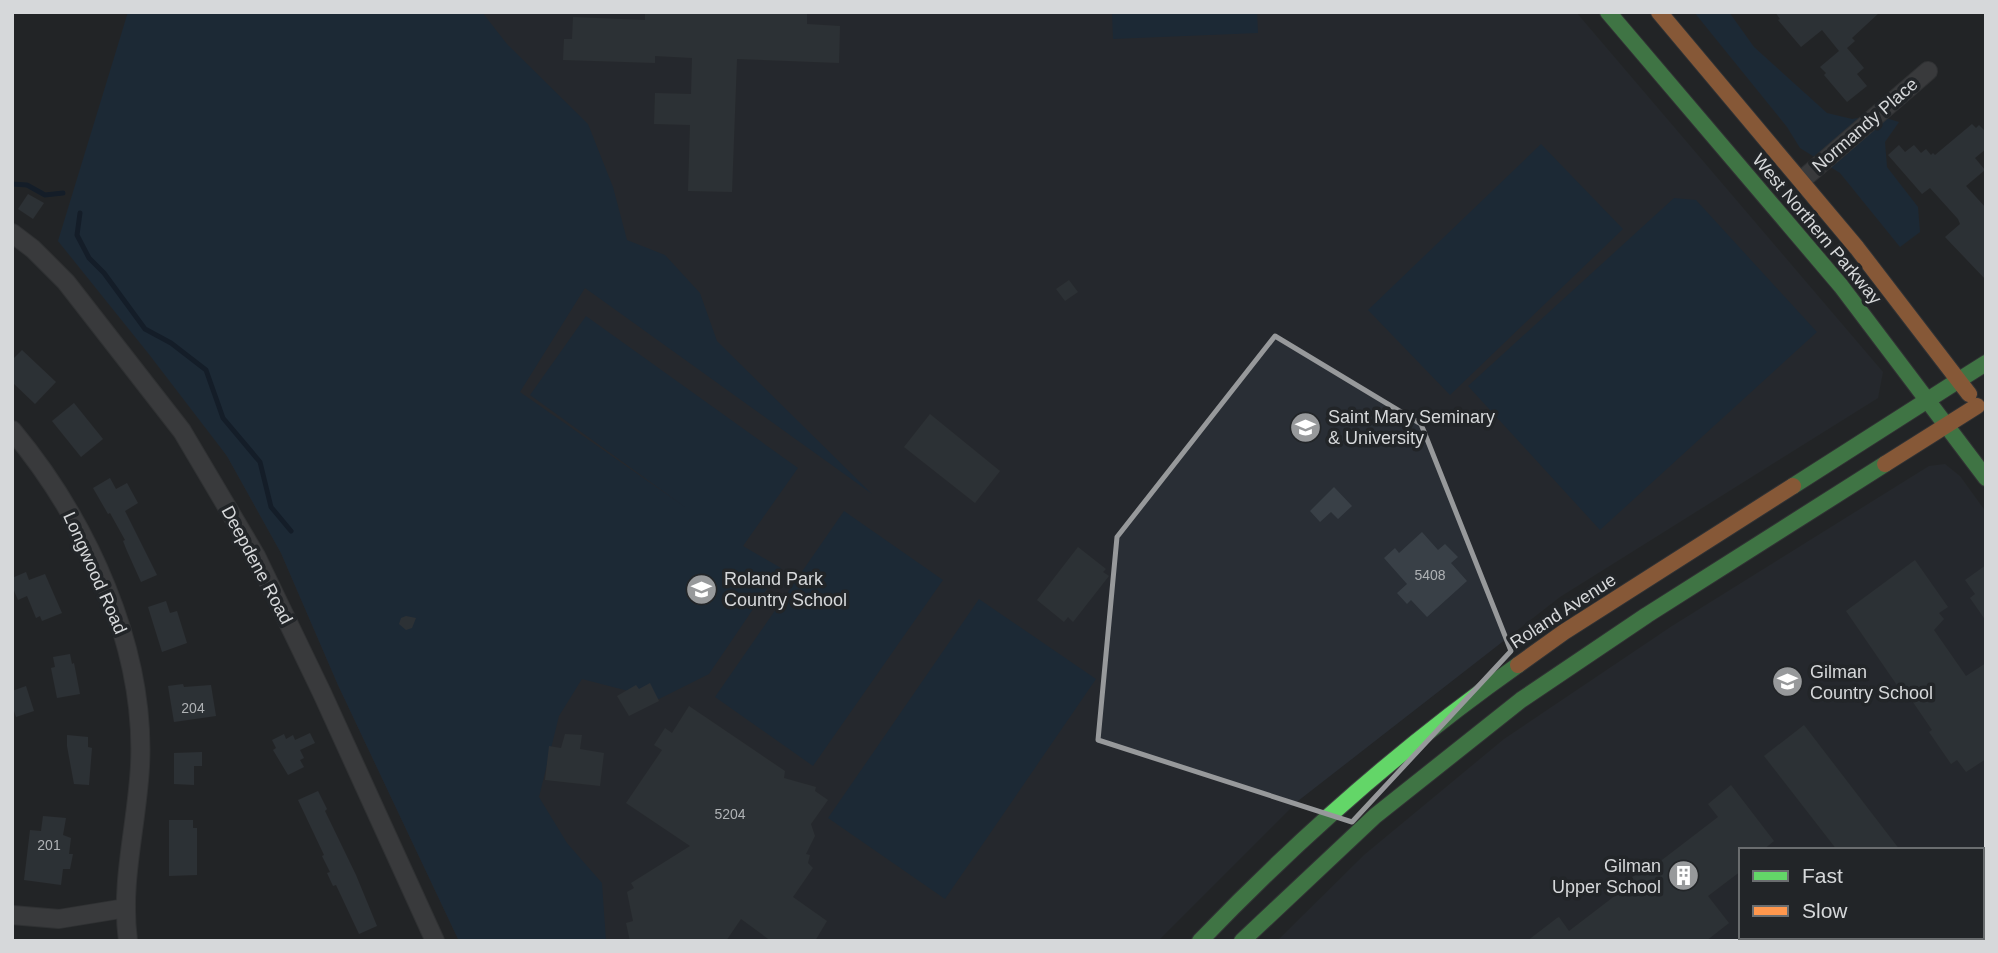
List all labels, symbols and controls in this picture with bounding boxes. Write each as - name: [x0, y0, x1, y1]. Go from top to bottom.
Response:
- street label: Normandy Place: [1808, 74, 1922, 176]
- street label: West Northern Parkway: [1748, 150, 1886, 308]
- place label: Saint Mary Seminary & University: [1328, 407, 1495, 448]
- school or university icon: Saint Mary Seminary & University: [1288, 410, 1322, 444]
- street label: Deepdene Road: [217, 502, 297, 628]
- street label: Longwood Road: [59, 509, 131, 637]
- house number: 5408: [1414, 567, 1446, 583]
- place label: Roland Park Country School: [724, 569, 847, 610]
- street label: Roland Avenue: [1506, 569, 1620, 653]
- school or university icon: Roland Park Country School: [684, 572, 718, 606]
- place label: Gilman Country School: [1810, 662, 1933, 703]
- school or university icon: Gilman Country School: [1770, 665, 1804, 699]
- house number: 204: [181, 700, 205, 716]
- house number: 5204: [714, 806, 746, 822]
- house number: 201: [37, 837, 61, 853]
- legend: [1739, 848, 1984, 939]
- place label: Gilman Upper School: [1552, 856, 1661, 897]
- building icon: Gilman Upper School: [1667, 859, 1701, 893]
- text: Fast: [1802, 864, 1843, 887]
- text: Slow: [1802, 899, 1848, 922]

